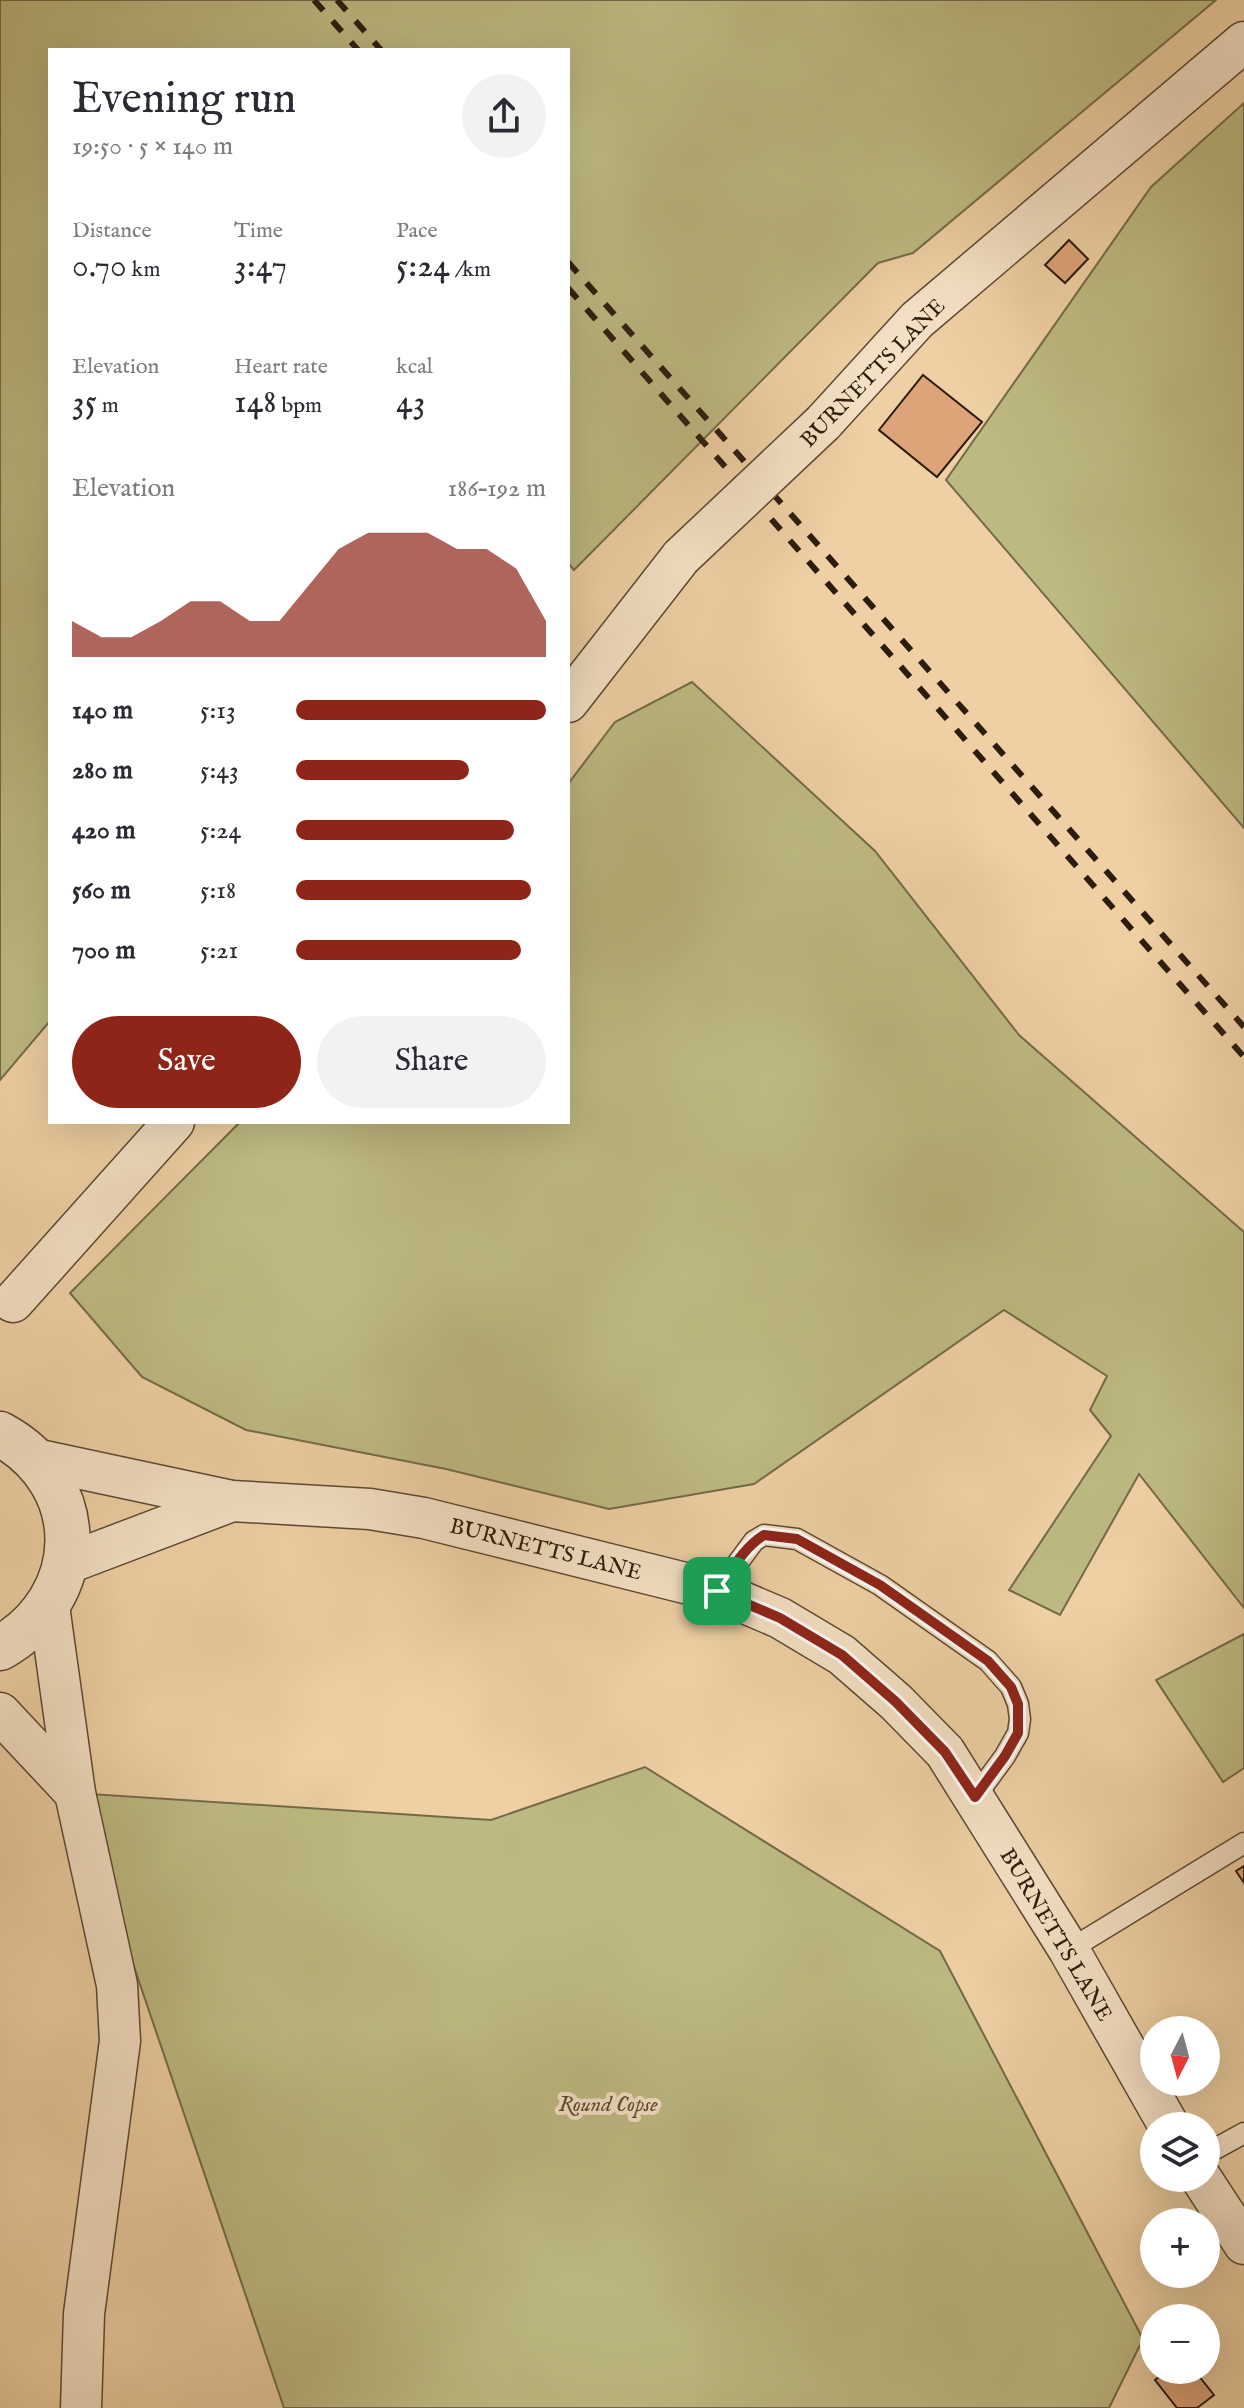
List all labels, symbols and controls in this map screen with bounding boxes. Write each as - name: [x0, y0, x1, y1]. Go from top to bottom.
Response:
- text: Evening run: [72, 72, 296, 128]
- button: share: [462, 74, 546, 158]
- text: 19:50 · 5 × 140 m: [72, 130, 233, 163]
- text: Distance: [72, 217, 152, 245]
- text: Time: [234, 217, 283, 245]
- text: Pace: [396, 217, 438, 245]
- text: 0.70: [72, 245, 127, 288]
- text: 3:47: [234, 245, 287, 288]
- text: 5:24: [396, 245, 450, 288]
- text: km: [127, 256, 160, 284]
- text: /km: [450, 256, 491, 284]
- street label: BURNETTS LANE: [795, 293, 952, 454]
- text: Elevation: [72, 353, 159, 381]
- text: Heart rate: [234, 353, 328, 381]
- text: kcal: [396, 353, 433, 381]
- text: 35: [72, 381, 97, 424]
- text: 148: [234, 381, 277, 424]
- text: 43: [396, 381, 425, 424]
- text: m: [97, 392, 119, 420]
- text: bpm: [277, 392, 322, 420]
- text: Elevation: [72, 472, 175, 505]
- text: 186–192 m: [447, 472, 546, 505]
- text: 140 m: [72, 694, 133, 727]
- text: 5:13: [200, 694, 236, 727]
- text: 280 m: [72, 754, 133, 787]
- text: 5:43: [200, 754, 239, 787]
- text: 420 m: [72, 814, 135, 847]
- text: 5:24: [200, 814, 241, 847]
- text: 560 m: [72, 874, 131, 907]
- text: 5:18: [200, 874, 236, 907]
- text: 700 m: [72, 934, 135, 967]
- text: 5:21: [200, 934, 238, 967]
- button: Save: [72, 1016, 301, 1108]
- button: Share: [317, 1016, 546, 1108]
- street label: BURNETTS LANE: [447, 1513, 644, 1587]
- pin: [683, 1557, 751, 1625]
- icon: arrive: [695, 1569, 739, 1613]
- street label: BURNETTS LANE: [993, 1843, 1118, 2027]
- north arrow: [1140, 2016, 1220, 2096]
- map controls: [1140, 2016, 1220, 2384]
- park label: Round Copse: [559, 2091, 658, 2119]
- button: layers: [1140, 2112, 1220, 2192]
- button: +: [1140, 2208, 1220, 2288]
- button: −: [1140, 2304, 1220, 2384]

